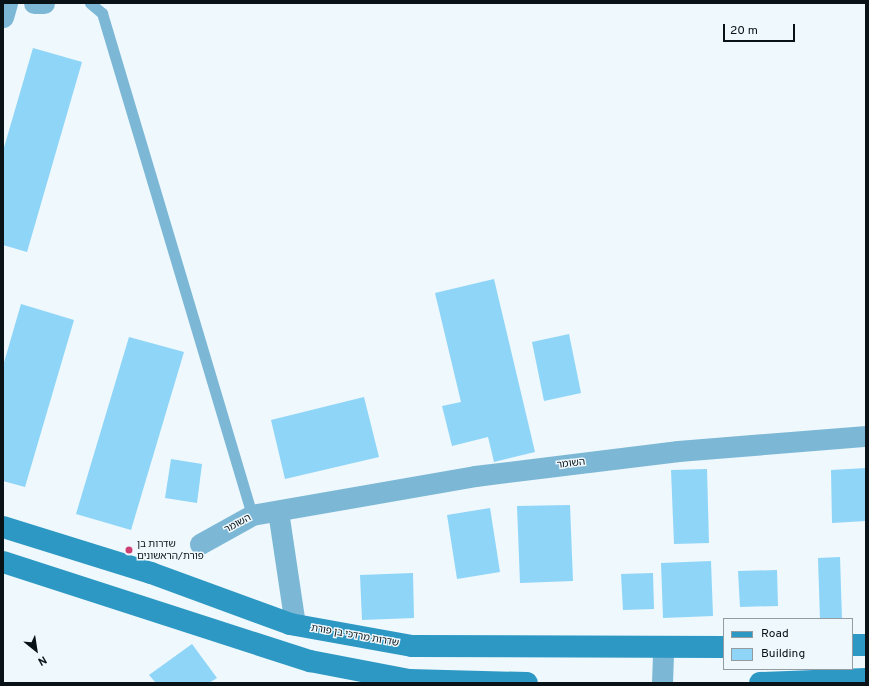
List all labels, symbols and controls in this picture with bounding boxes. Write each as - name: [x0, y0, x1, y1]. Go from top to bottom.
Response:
- scale bar: [725, 16, 797, 42]
- text: 20 m: [730, 23, 758, 39]
- street label: השומר: [556, 456, 586, 472]
- street label: השומר: [223, 512, 253, 536]
- place label: שדרות בן פורת/הראשונים: [137, 538, 204, 562]
- marker: שדרות בן פורת/הראשונים: [124, 545, 134, 555]
- legend: [723, 618, 853, 670]
- street label: שדרות מרדכי בן פורת: [310, 622, 400, 650]
- text: Road: [761, 626, 789, 642]
- north arrow: [16, 630, 56, 670]
- text: Building: [761, 646, 805, 662]
- text: N: [35, 652, 49, 668]

